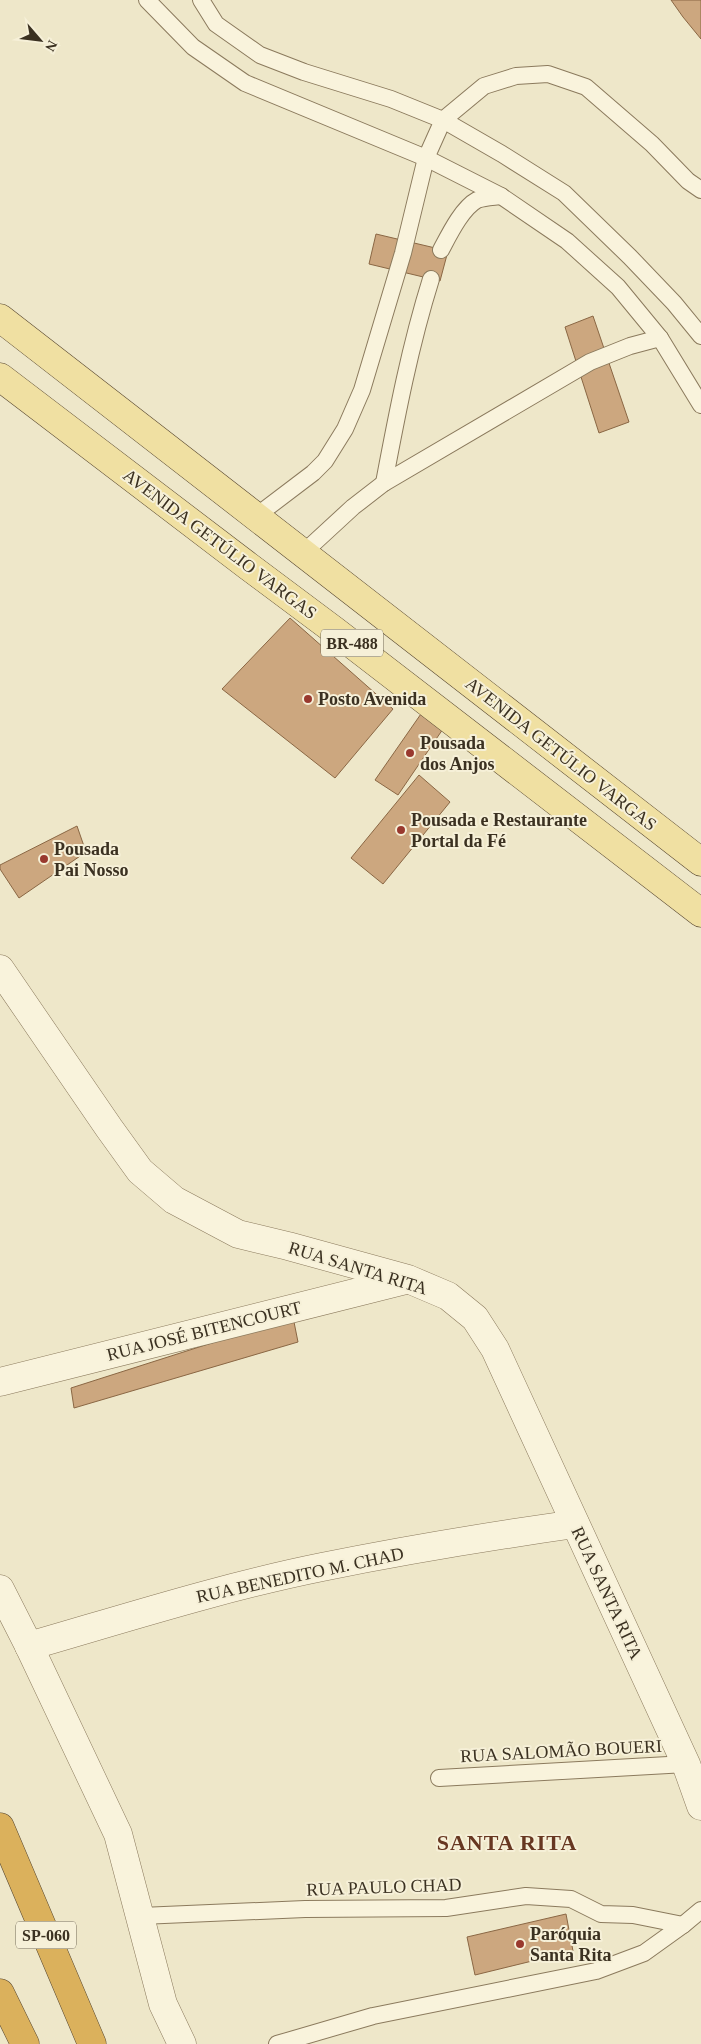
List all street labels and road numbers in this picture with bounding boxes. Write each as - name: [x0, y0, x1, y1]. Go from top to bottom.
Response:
- street label: AVENIDA GETÚLIO VARGAS: [119, 464, 321, 623]
- road number: BR-488: [321, 630, 383, 656]
- street label: AVENIDA GETÚLIO VARGAS: [461, 672, 661, 835]
- street label: RUA SANTA RITA: [286, 1237, 430, 1299]
- street label: RUA JOSÉ BITENCOURT: [104, 1296, 303, 1365]
- street label: RUA SANTA RITA: [567, 1523, 647, 1663]
- street label: RUA BENEDITO M. CHAD: [194, 1543, 406, 1607]
- street label: RUA SALOMÃO BOUERI: [460, 1735, 662, 1766]
- street label: RUA PAULO CHAD: [306, 1874, 462, 1900]
- road number: SP-060: [16, 1922, 76, 1948]

